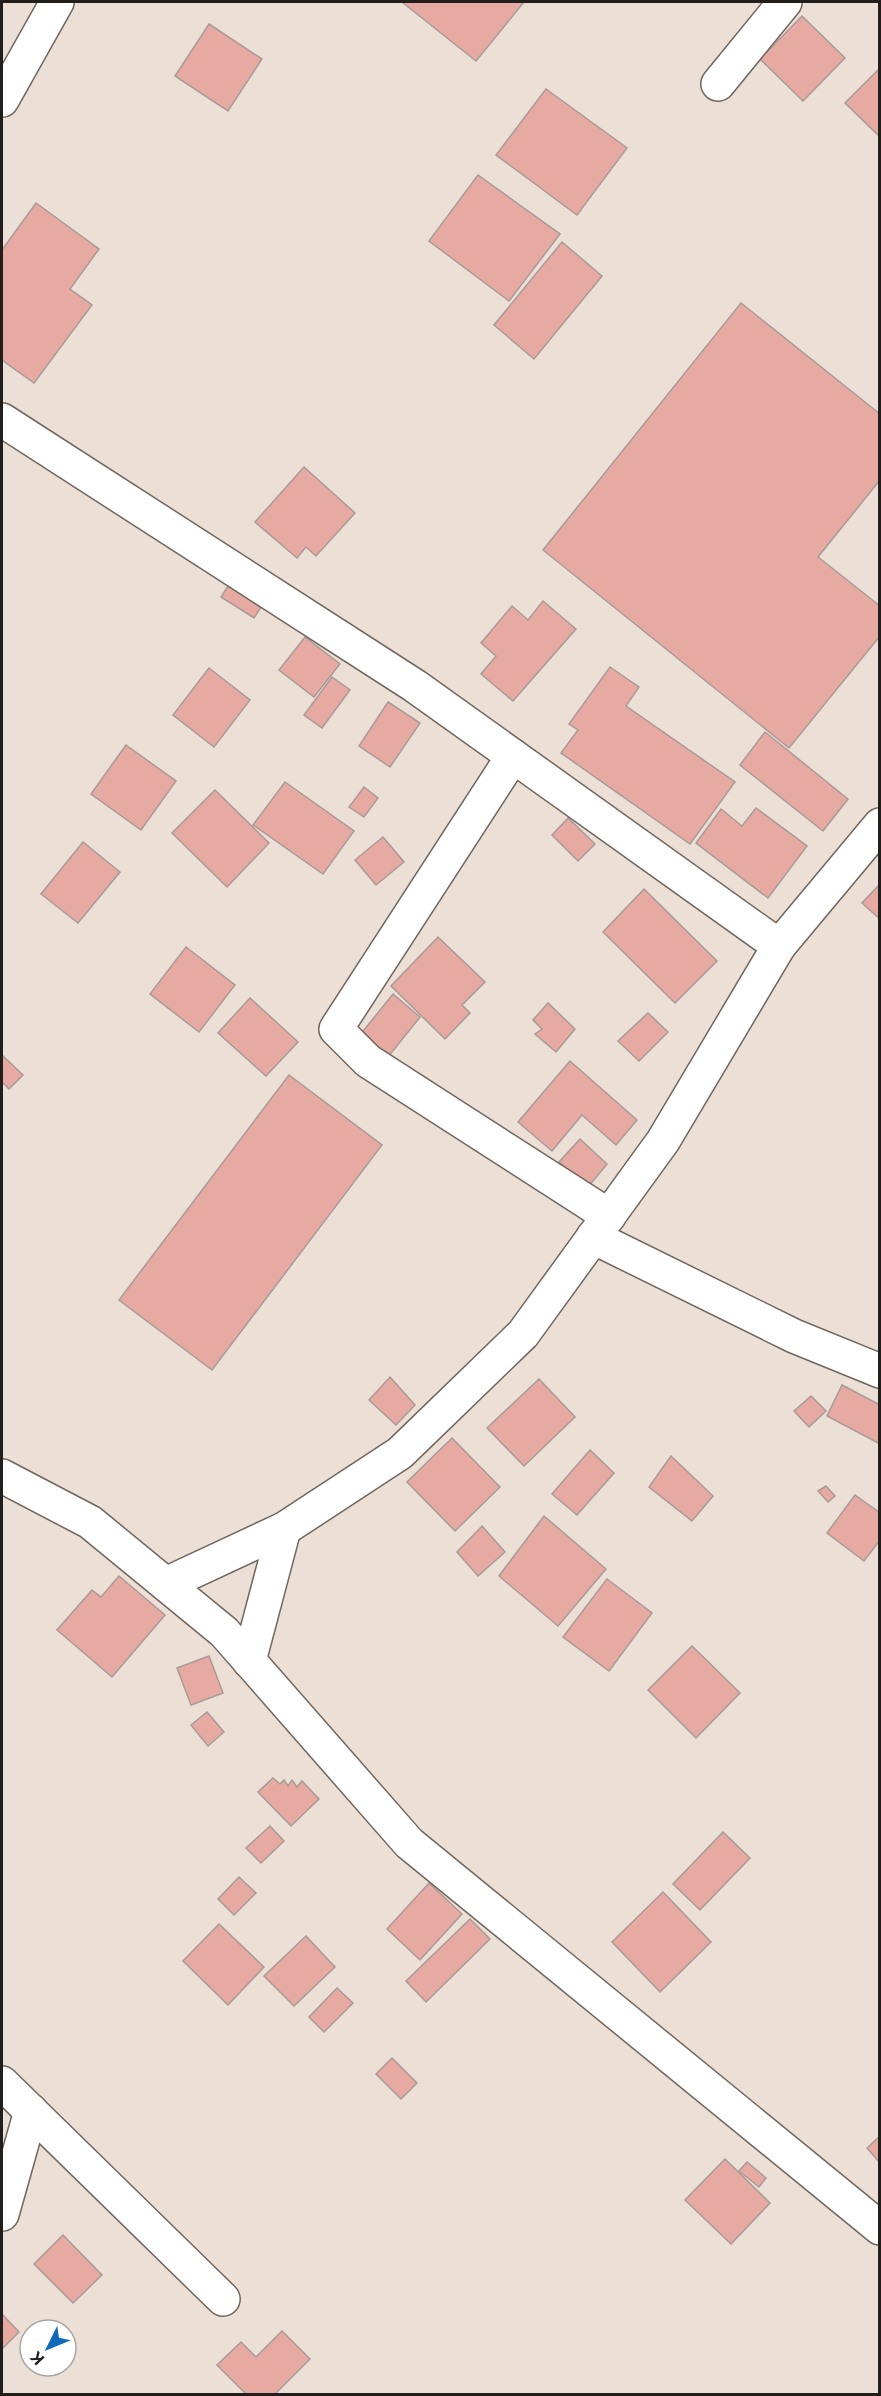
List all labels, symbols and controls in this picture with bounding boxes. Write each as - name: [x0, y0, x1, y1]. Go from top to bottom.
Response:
- north arrow: [18, 2318, 78, 2378]
- text: K: [25, 2347, 48, 2369]

